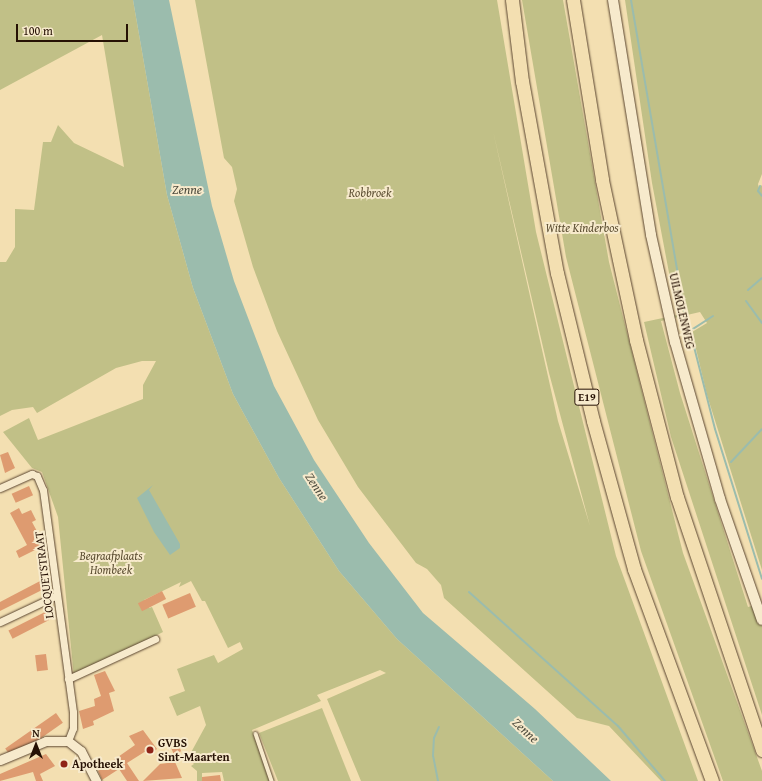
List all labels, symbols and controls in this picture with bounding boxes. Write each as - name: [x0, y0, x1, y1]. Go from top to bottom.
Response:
- scale bar: [18, 16, 130, 42]
- text: 100 m: [23, 22, 53, 39]
- water label: Zenne: [172, 182, 202, 198]
- park label: Robbroek: [349, 186, 391, 200]
- park label: Witte Kinderbos: [545, 221, 619, 235]
- street label: UILMOLENWEG: [666, 272, 698, 350]
- road number: E19: [574, 388, 600, 406]
- water label: Zenne: [301, 470, 331, 504]
- street label: LOCQUETSTRAAT: [32, 531, 56, 619]
- park label: Begraafplaats Hombeek: [80, 549, 142, 577]
- water label: Zenne: [509, 715, 541, 747]
- north arrow: [16, 725, 56, 765]
- text: N: [32, 725, 40, 741]
- place label: GVBS Sint-Maarten: [158, 736, 230, 764]
- marker: GVBS Sint-Maarten: [145, 745, 155, 755]
- place label: Apotheek: [72, 757, 123, 771]
- marker: Apotheek: [59, 759, 69, 769]

